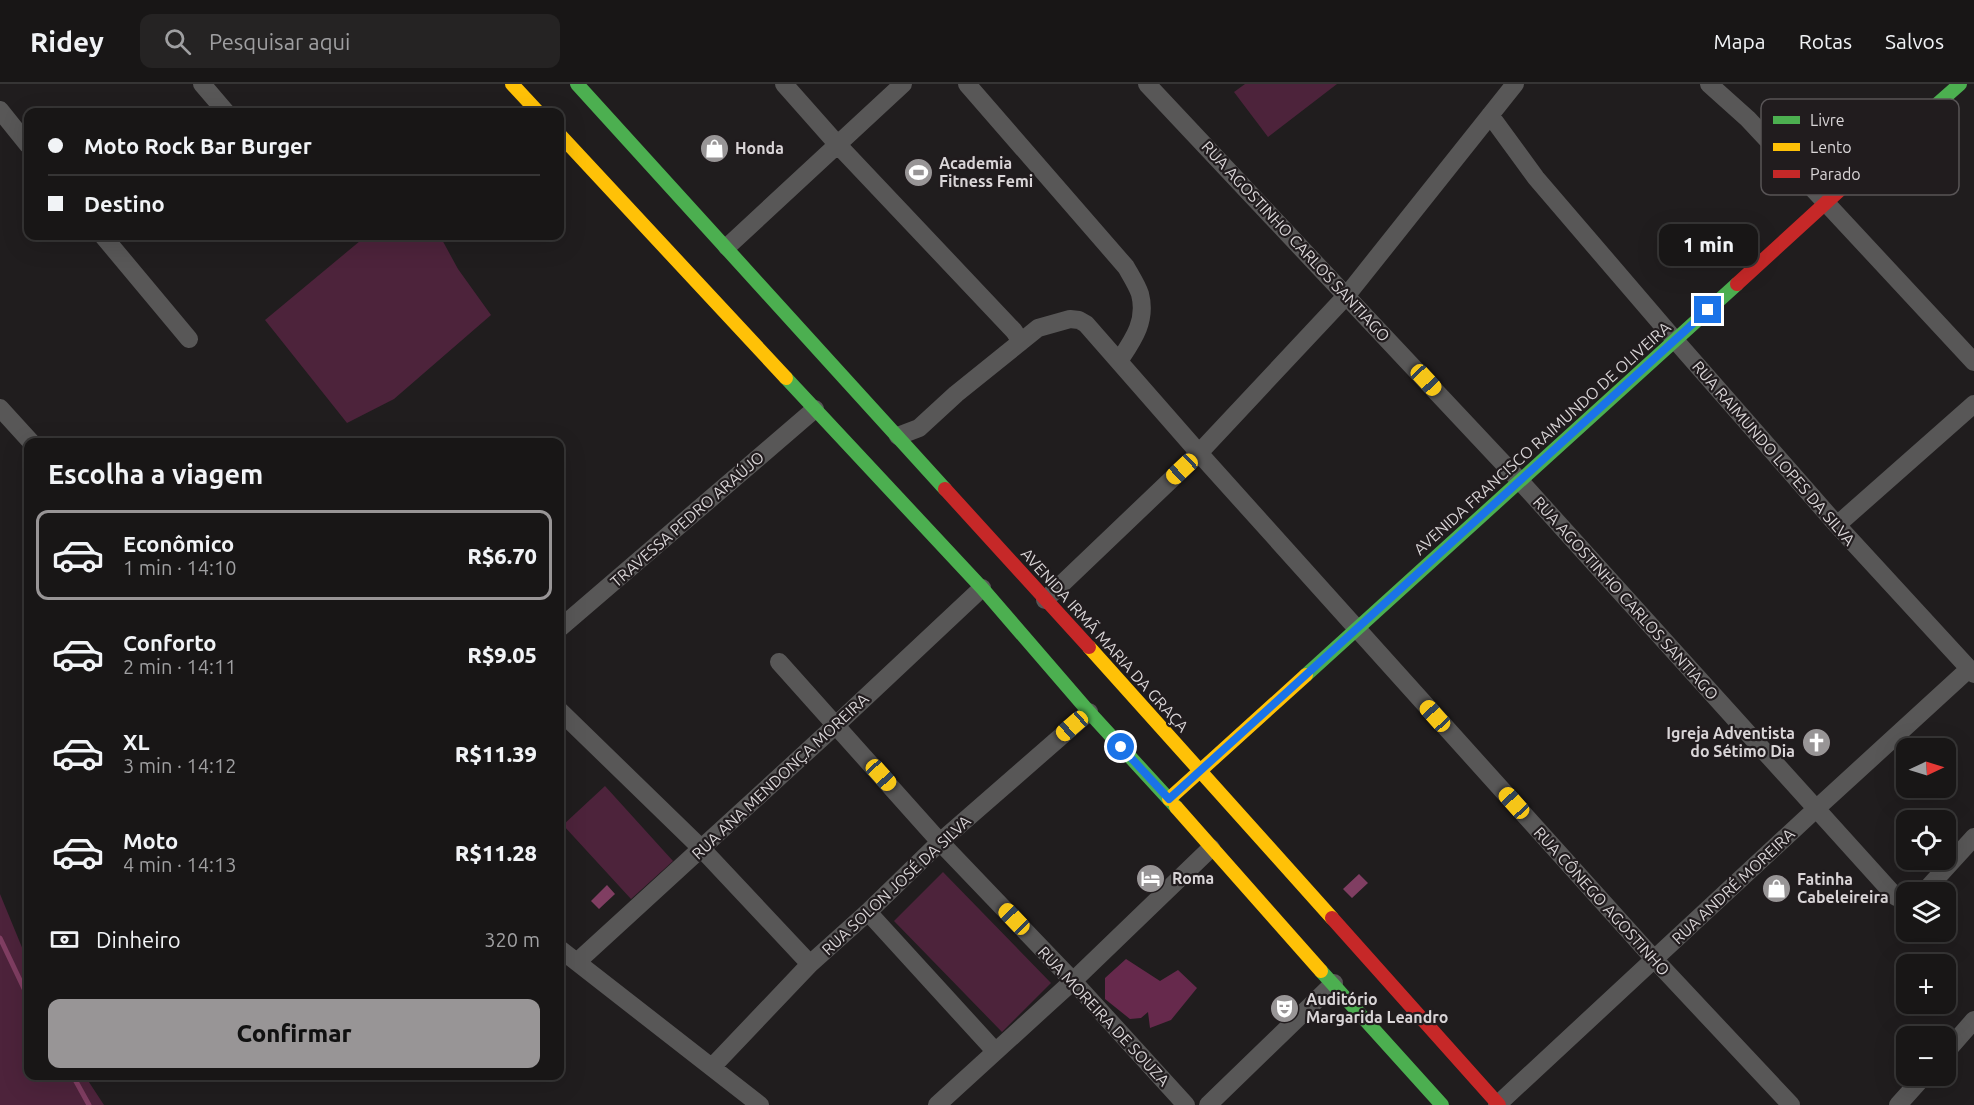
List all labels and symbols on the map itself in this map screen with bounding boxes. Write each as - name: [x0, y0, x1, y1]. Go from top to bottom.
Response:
- legend: [1761, 99, 1959, 195]
- text: Livre: [1810, 111, 1845, 129]
- shop icon: Honda: [698, 132, 730, 164]
- street label: RUA AGOSTINHO CARLOS SANTIAGO: [1198, 137, 1394, 345]
- text: Lento: [1810, 138, 1852, 156]
- place label: Honda: [735, 139, 784, 157]
- place label: Academia Fitness Femi: [939, 154, 1033, 190]
- sports icon: Academia Fitness Femi: [902, 156, 934, 188]
- text: Parado: [1810, 165, 1861, 183]
- callout: 1 min: [1658, 223, 1758, 265]
- route end: [1694, 296, 1721, 323]
- street label: AVENIDA FRANCISCO RAIMUNDO DE OLIVEIRA: [1410, 317, 1675, 558]
- street label: RUA RAIMUNDO LOPES DA SILVA: [1689, 357, 1859, 549]
- car: [1407, 361, 1445, 399]
- street label: TRAVESSA PEDRO ARAÚJO: [605, 446, 767, 590]
- car: [1163, 450, 1201, 488]
- street label: RUA AGOSTINHO CARLOS SANTIAGO: [1530, 493, 1722, 703]
- street label: AVENIDA IRMÃ MARIA DA GRAÇA: [1018, 544, 1193, 736]
- street label: RUA ANA MENDONÇA MOREIRA: [688, 689, 872, 863]
- car: [1416, 697, 1454, 735]
- car: [1053, 707, 1091, 745]
- place label: Igreja Adventista do Sétimo Dia: [1666, 724, 1795, 760]
- church icon: Igreja Adventista do Sétimo Dia: [1800, 726, 1832, 758]
- route start: [1107, 733, 1134, 760]
- north arrow: [1896, 738, 1956, 798]
- car: [862, 756, 900, 794]
- car: [1495, 784, 1533, 822]
- street label: RUA SOLON JOSÉ DA SILVA: [817, 810, 974, 959]
- street label: RUA CÔNEGO AGOSTINHO: [1531, 822, 1674, 979]
- street label: RUA ANDRÉ MOREIRA: [1667, 823, 1798, 947]
- hotel icon: Roma: [1135, 862, 1167, 894]
- place label: Roma: [1172, 869, 1214, 887]
- place label: Fatinha Cabeleireira: [1797, 870, 1889, 906]
- shop icon: Fatinha Cabeleireira: [1760, 872, 1792, 904]
- car: [995, 900, 1033, 938]
- street label: RUA MOREIRA DE SOUZA: [1035, 942, 1174, 1090]
- place label: Auditório Margarida Leandro: [1306, 990, 1448, 1026]
- theatre icon: Auditório Margarida Leandro: [1269, 992, 1301, 1024]

